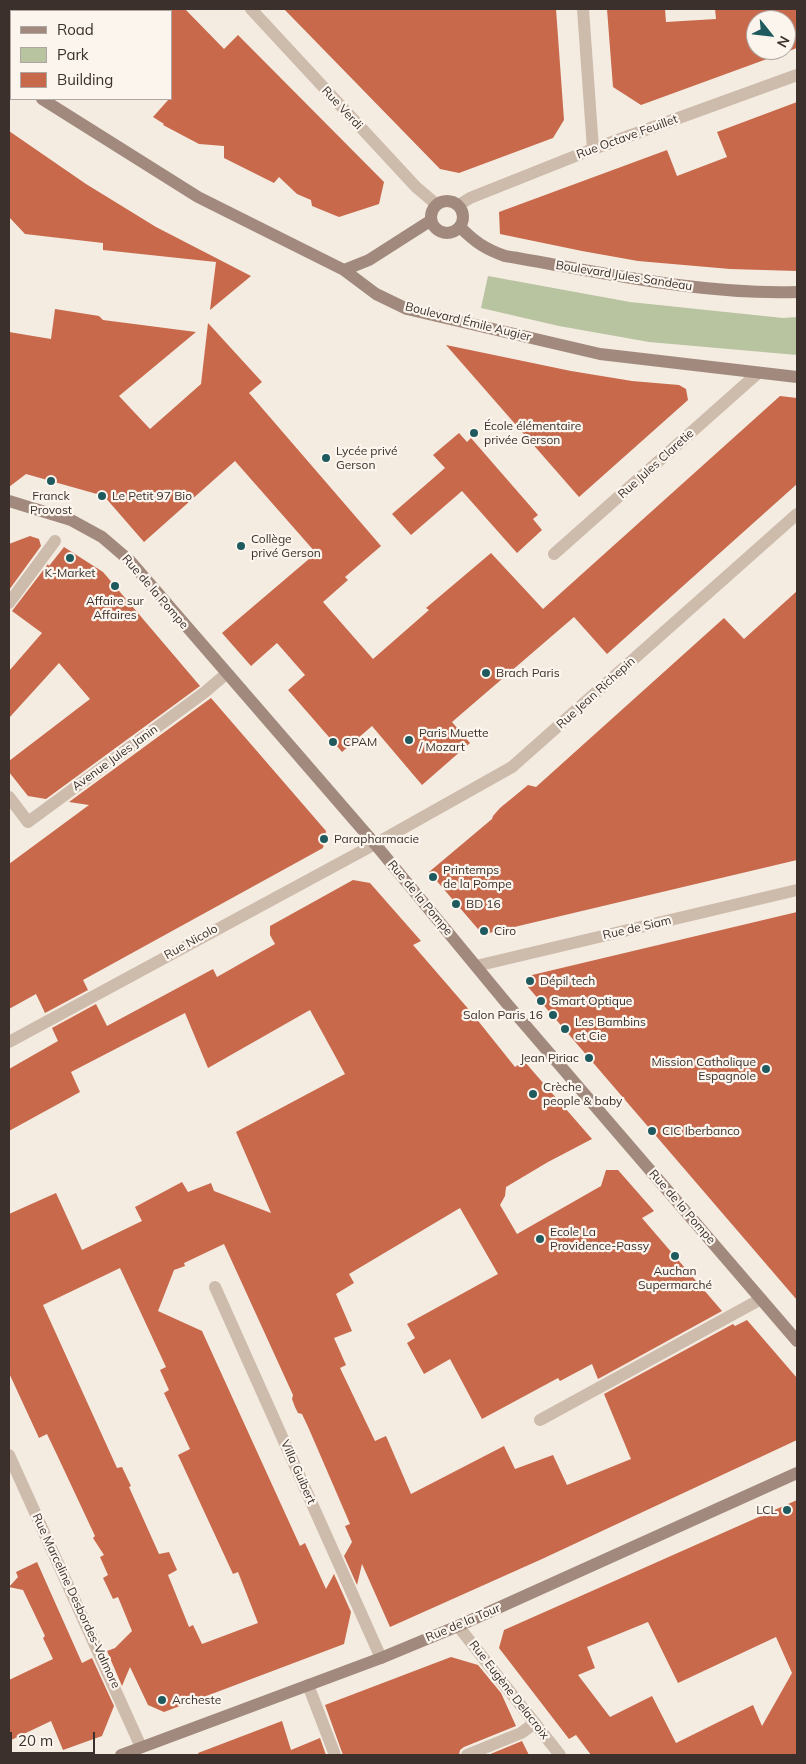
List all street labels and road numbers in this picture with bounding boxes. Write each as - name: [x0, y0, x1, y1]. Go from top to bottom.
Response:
- street label: Rue Verdi: [319, 84, 365, 132]
- street label: Rue Octave Feuillet: [574, 112, 680, 162]
- street label: Boulevard Jules Sandeau: [555, 258, 693, 294]
- street label: Boulevard Émile Augier: [404, 299, 532, 345]
- street label: Rue Jules Claretie: [615, 426, 697, 502]
- street label: Rue de la Pompe: [119, 552, 191, 632]
- street label: Rue Jean Richepin: [554, 654, 638, 732]
- street label: Avenue Jules Janin: [69, 722, 161, 794]
- street label: Rue de la Pompe: [384, 858, 456, 938]
- street label: Rue de Siam: [601, 913, 673, 943]
- street label: Rue Nicolo: [162, 921, 220, 963]
- street label: Rue de la Pompe: [646, 1167, 718, 1247]
- street label: Villa Guibert: [278, 1438, 318, 1506]
- street label: Rue Marceline Desbordes-Valmore: [29, 1511, 123, 1691]
- street label: Rue de la Tour: [424, 1601, 502, 1645]
- street label: Rue Eugène Delacroix: [466, 1638, 552, 1742]

